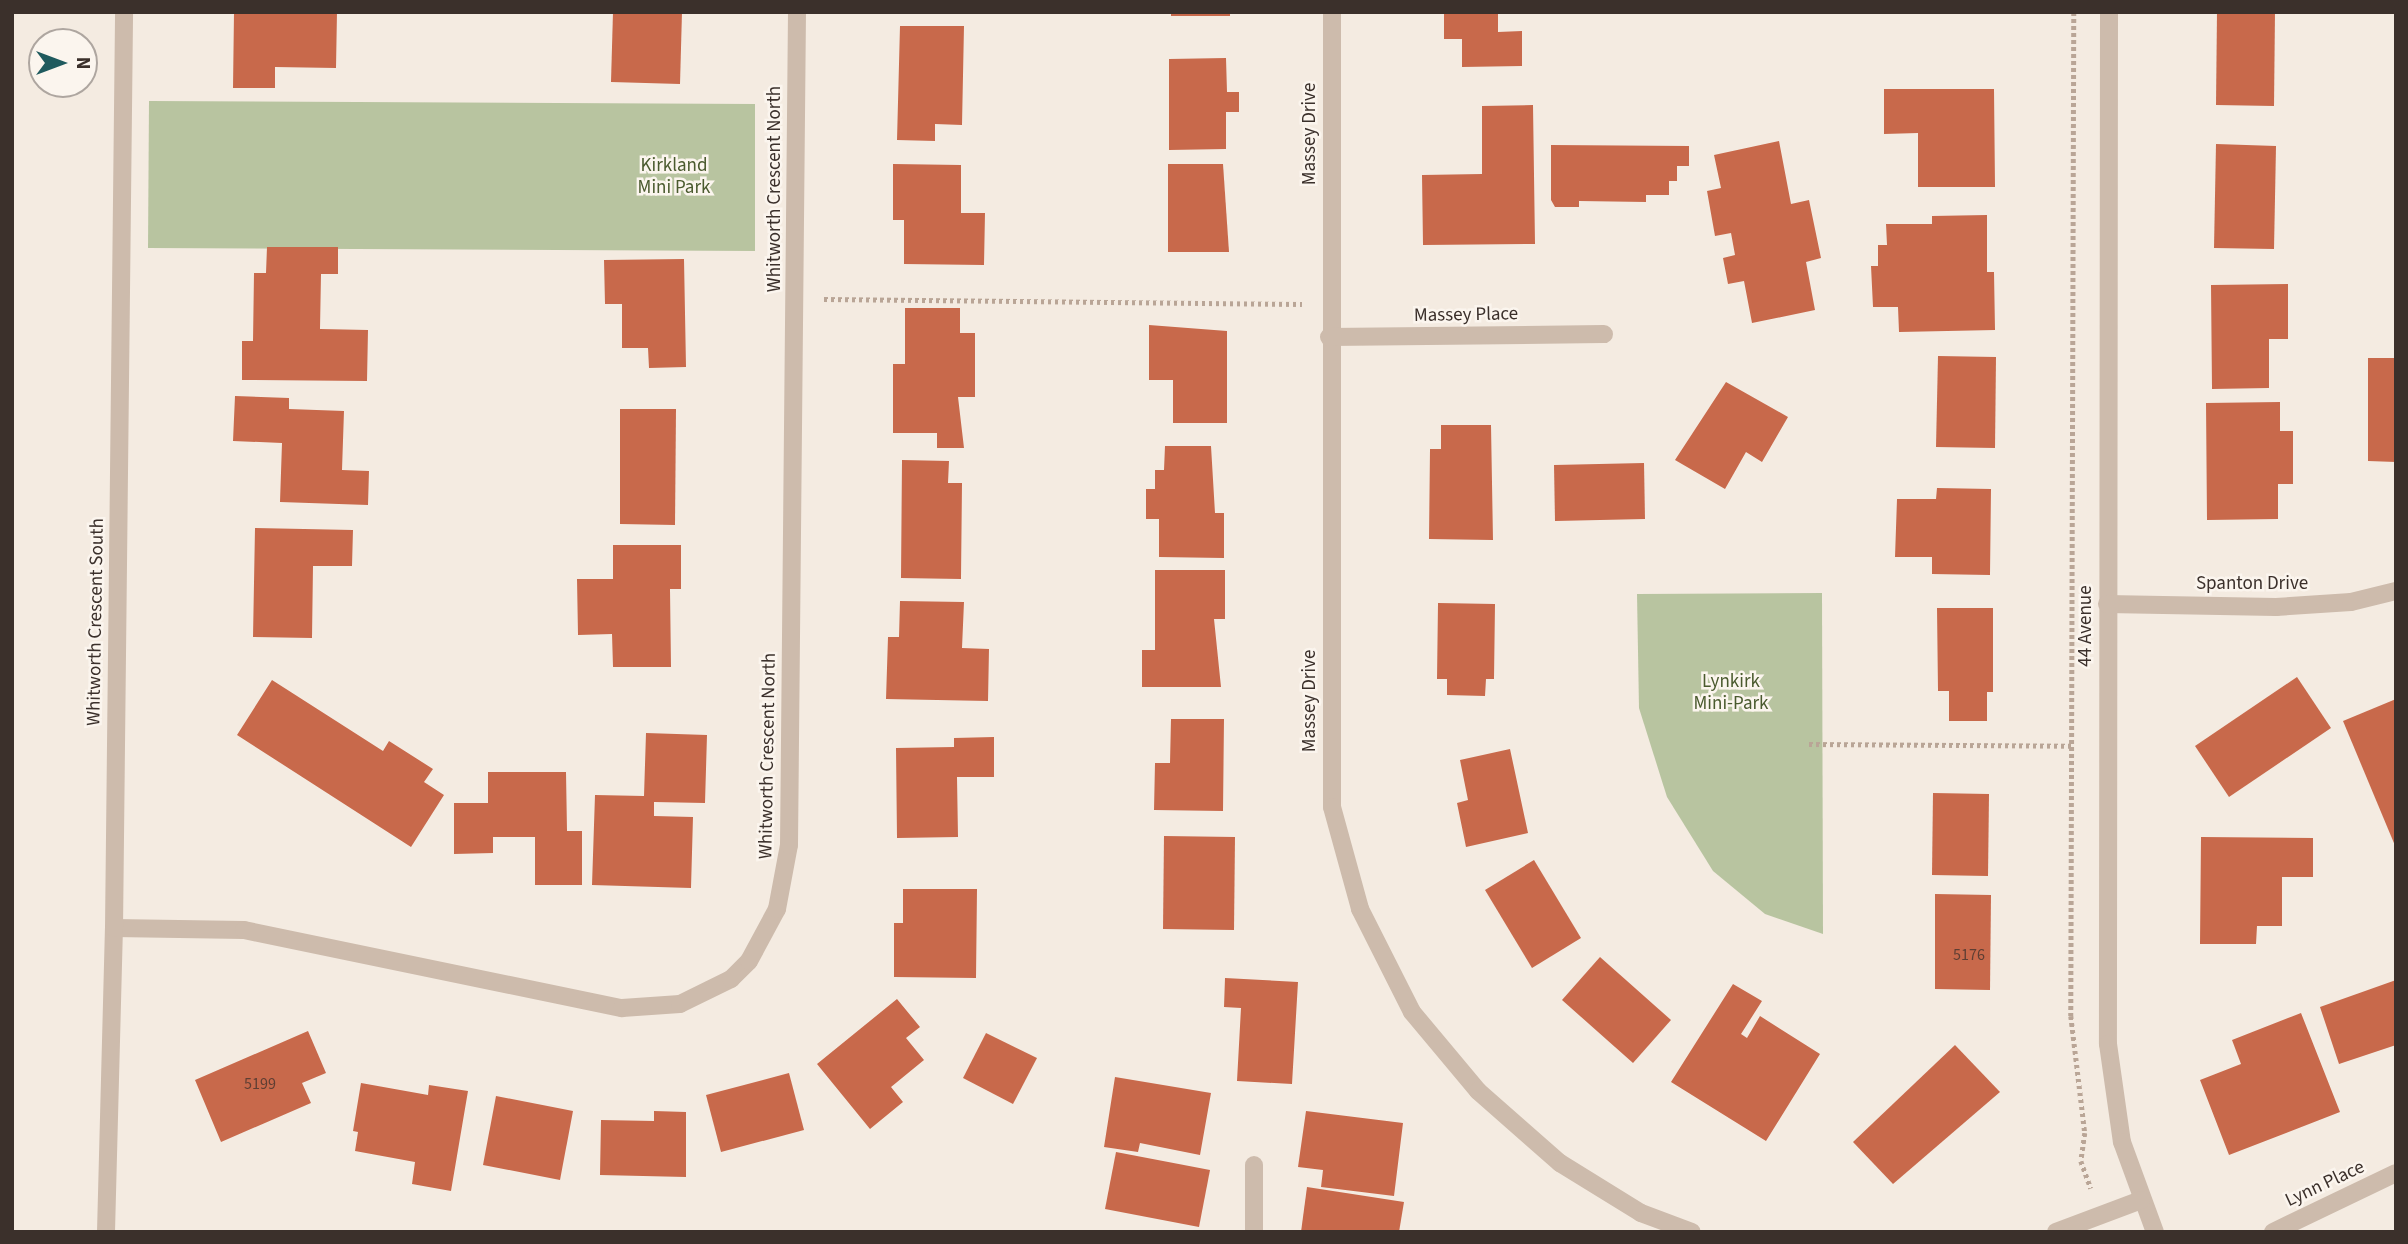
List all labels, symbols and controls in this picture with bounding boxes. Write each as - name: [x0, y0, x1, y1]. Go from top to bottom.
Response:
- north arrow: [28, 28, 98, 98]
- text: N: [69, 57, 96, 69]
- street label: Massey Drive: [1299, 83, 1321, 185]
- street label: Whitworth Crescent North: [764, 86, 786, 292]
- park label: Kirkland Mini Park: [638, 155, 710, 199]
- street label: Massey Place: [1414, 303, 1518, 327]
- street label: Whitworth Crescent South: [83, 518, 109, 726]
- street label: Spanton Drive: [2196, 573, 2308, 595]
- street label: 44 Avenue: [2075, 585, 2097, 667]
- street label: Massey Drive: [1299, 650, 1321, 752]
- street label: Whitworth Crescent North: [755, 653, 781, 859]
- park label: Lynkirk Mini-Park: [1694, 671, 1768, 715]
- house number: 5176: [1953, 945, 1985, 965]
- house number: 5199: [244, 1074, 276, 1094]
- street label: Lynn Place: [2282, 1156, 2368, 1212]

